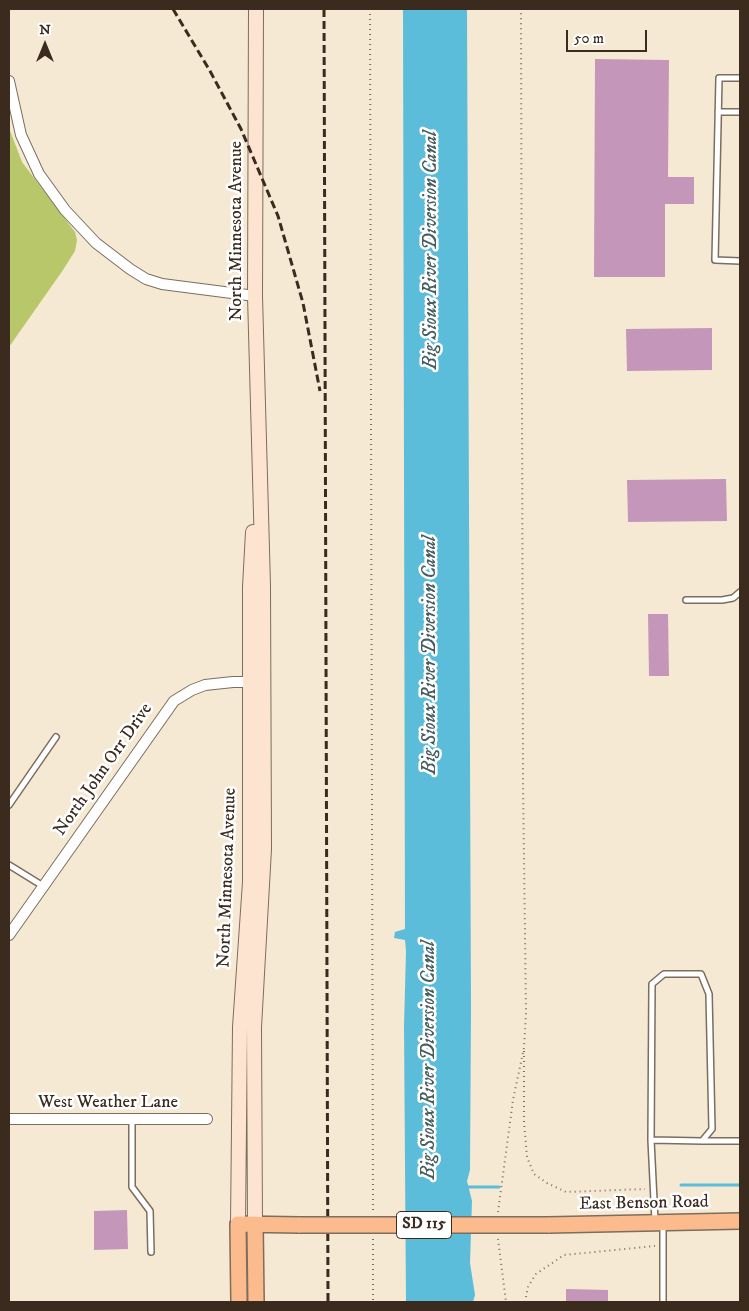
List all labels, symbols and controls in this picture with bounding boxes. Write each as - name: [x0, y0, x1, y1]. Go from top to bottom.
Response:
- north arrow: [20, 20, 70, 70]
- scale bar: [569, 20, 650, 52]
- text: N: [39, 21, 51, 39]
- text: 50 m: [574, 29, 604, 48]
- water label: Big Sioux River Diversion Canal: [421, 131, 443, 369]
- street label: North Minnesota Avenue: [226, 141, 248, 321]
- water label: Big Sioux River Diversion Canal: [420, 536, 442, 774]
- street label: North John Orr Drive: [50, 699, 158, 841]
- street label: North Minnesota Avenue: [214, 788, 242, 968]
- water label: Big Sioux River Diversion Canal: [419, 941, 441, 1179]
- street label: West Weather Lane: [38, 1092, 178, 1114]
- street label: East Benson Road: [579, 1192, 709, 1216]
- road number: SD 115: [396, 1212, 452, 1238]

